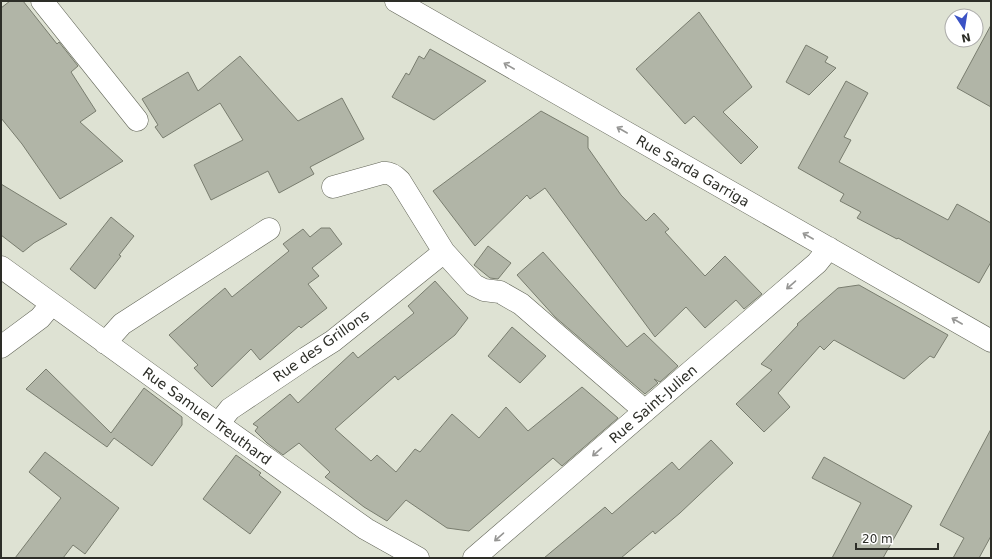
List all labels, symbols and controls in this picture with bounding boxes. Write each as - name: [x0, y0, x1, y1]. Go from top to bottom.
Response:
- north arrow: [944, 8, 984, 48]
- text: N: [960, 30, 972, 45]
- one-way arrow: [503, 61, 515, 69]
- one-way arrow: [616, 125, 628, 133]
- street label: Rue Sarda Garriga: [634, 132, 752, 210]
- one-way arrow: [802, 231, 814, 239]
- one-way arrow: [786, 280, 797, 289]
- street label: Rue des Grillons: [270, 307, 372, 385]
- one-way arrow: [951, 317, 963, 325]
- street label: Rue Saint-Julien: [606, 362, 700, 446]
- street label: Rue Samuel Treuthard: [140, 364, 274, 468]
- one-way arrow: [592, 447, 603, 456]
- scale bar: [856, 525, 938, 551]
- one-way arrow: [494, 532, 504, 541]
- text: 20 m: [862, 532, 893, 546]

